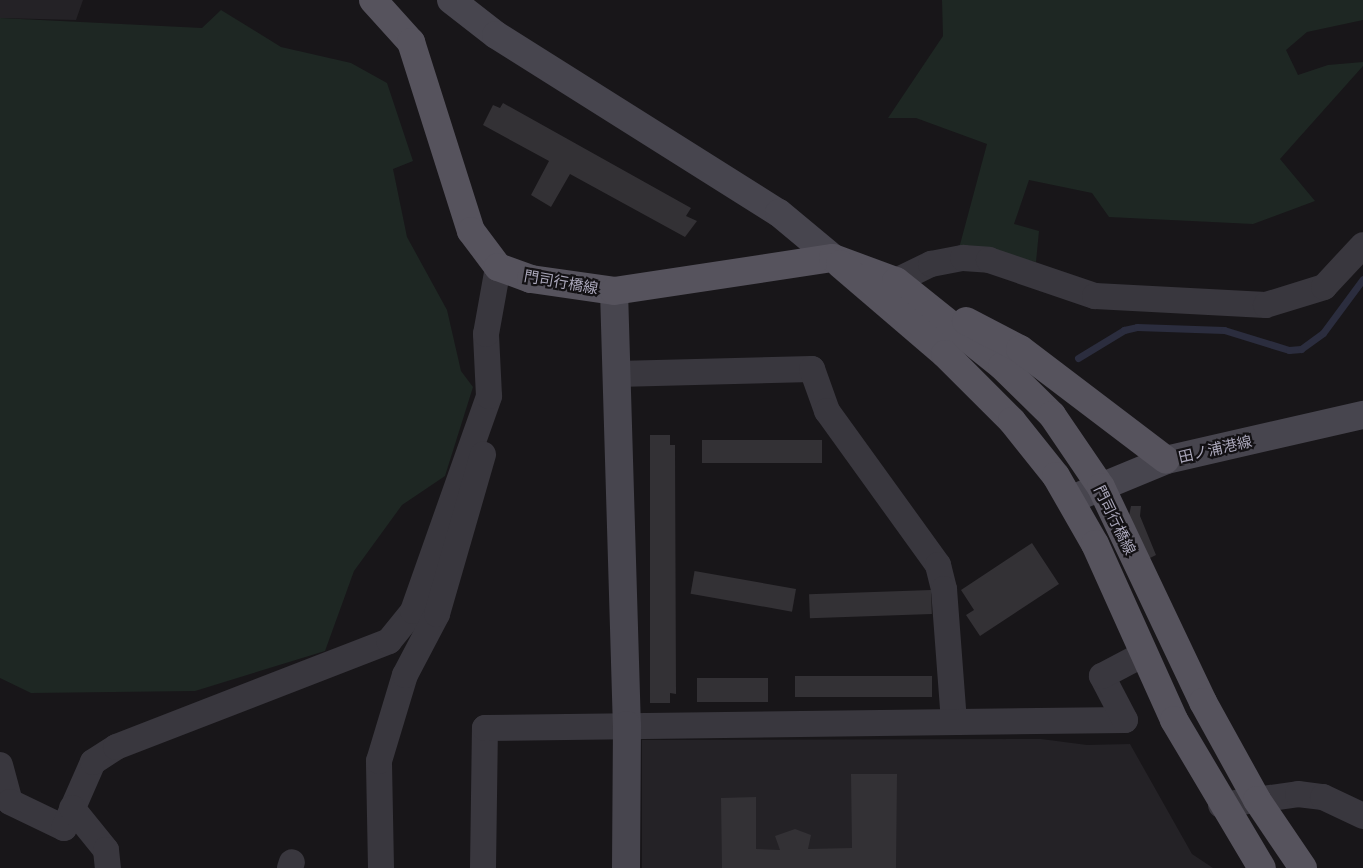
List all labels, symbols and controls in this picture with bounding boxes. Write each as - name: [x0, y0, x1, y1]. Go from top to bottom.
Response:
- street label: 門司行橋線: [523, 267, 599, 297]
- street label: 田ノ浦港線: [1176, 432, 1254, 466]
- street label: 門司行橋線: [1090, 482, 1140, 558]

